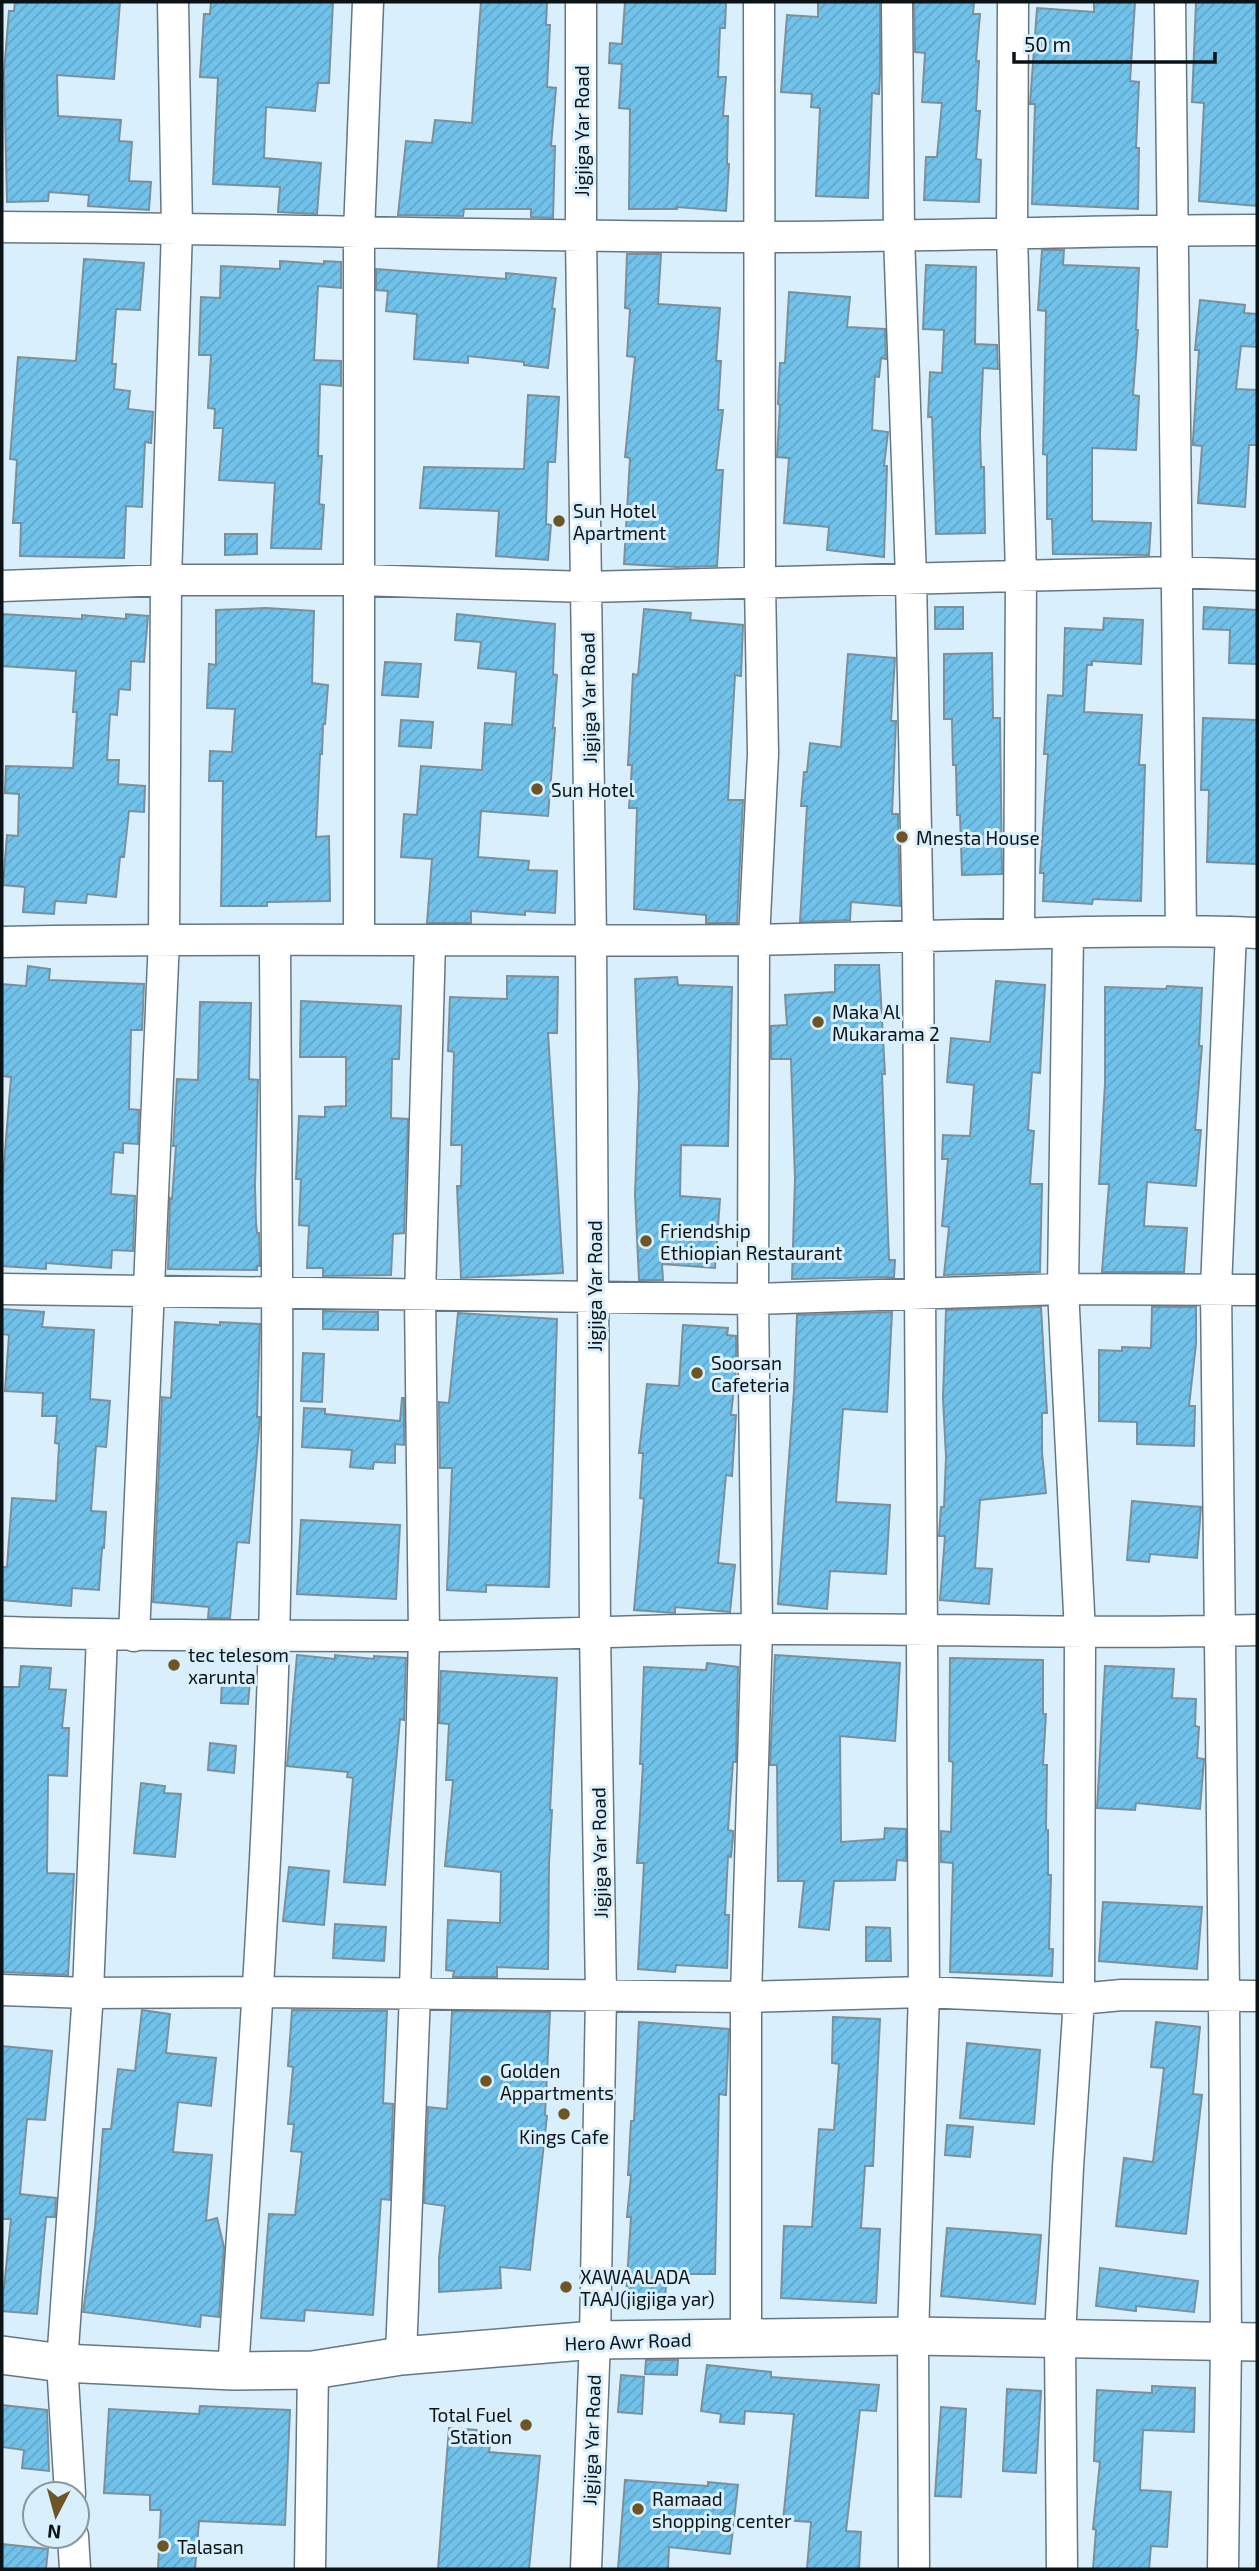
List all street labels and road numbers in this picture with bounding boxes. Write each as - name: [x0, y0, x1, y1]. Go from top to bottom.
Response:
- street label: Jigjiga Yar Road: [570, 65, 593, 197]
- street label: Jigjiga Yar Road: [575, 632, 601, 764]
- street label: Jigjiga Yar Road: [583, 1220, 606, 1352]
- street label: Jigjiga Yar Road: [586, 1787, 612, 1919]
- street label: Hero Awr Road: [564, 2327, 692, 2355]
- street label: Jigjiga Yar Road: [577, 2374, 605, 2506]

